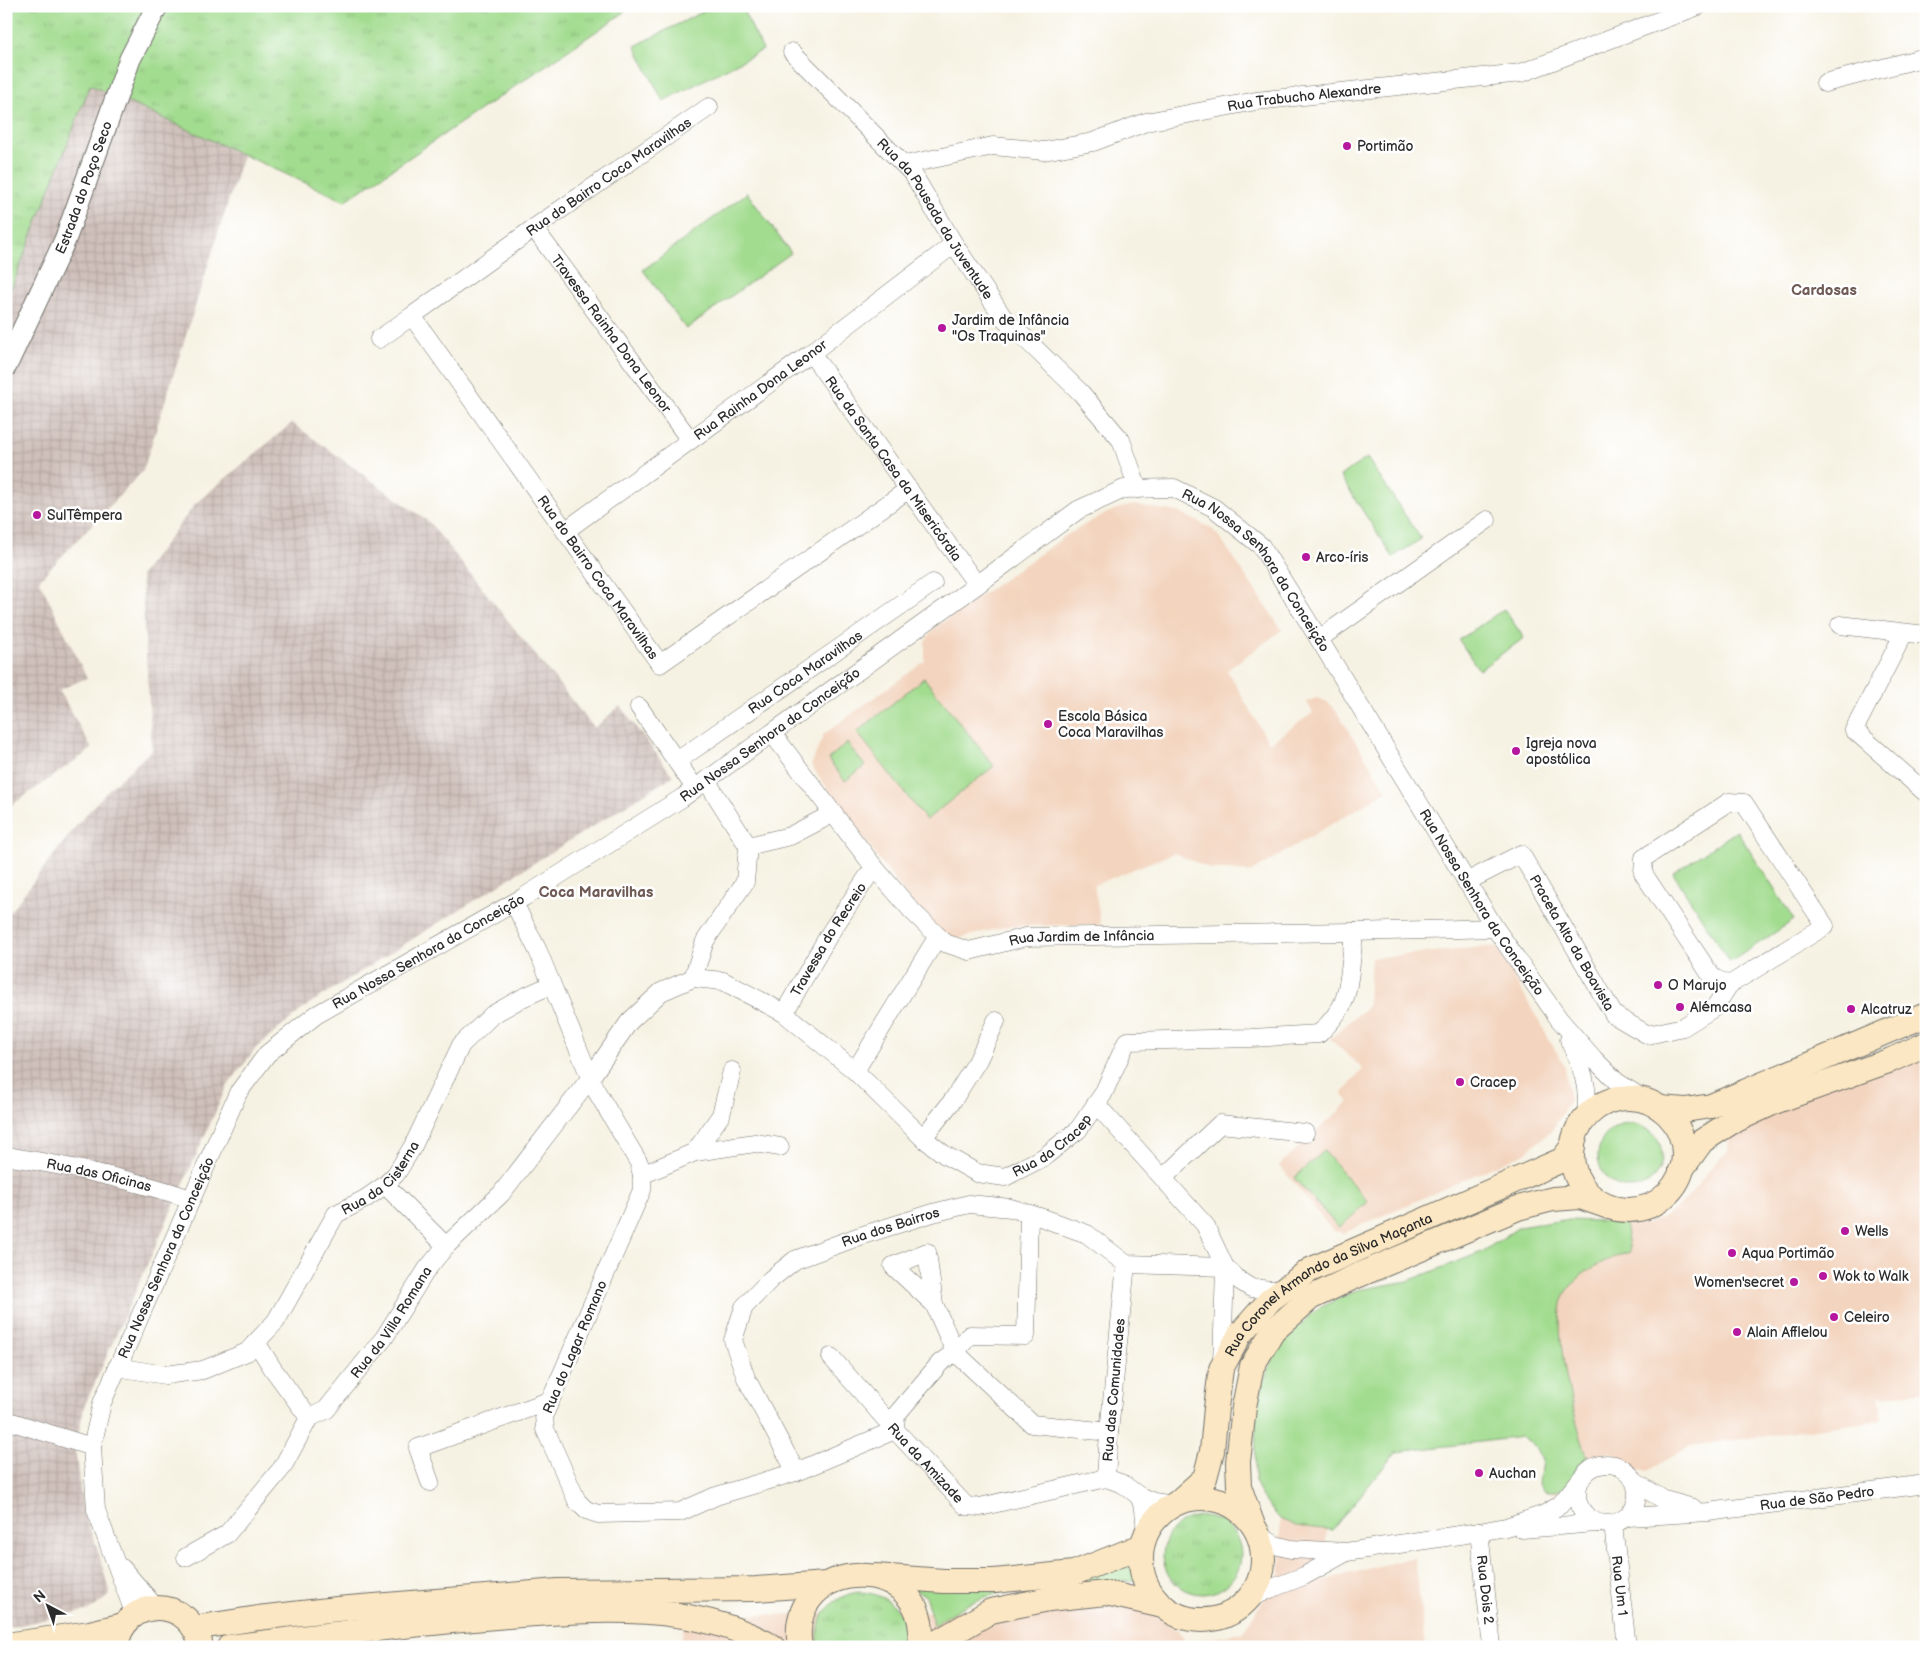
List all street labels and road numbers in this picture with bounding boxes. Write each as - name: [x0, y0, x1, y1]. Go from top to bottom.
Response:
- street label: Rua Trabucho Alexandre: [1226, 79, 1382, 115]
- street label: Rua do Bairro Coca Maravilhas: [522, 113, 695, 240]
- street label: Estrada do Poço Seco: [51, 119, 116, 256]
- street label: Rua da Pousada da Juventude: [874, 134, 997, 302]
- street label: Travessa Rainha Dona Leonor: [548, 251, 676, 417]
- street label: Rua Rainha Dona Leonor: [690, 335, 831, 444]
- street label: Rua da Santa Casa da Misericórdia: [822, 373, 966, 564]
- street label: Rua Nossa Senhora da Conceição: [1179, 485, 1333, 655]
- street label: Rua do Bairro Coca Maravilhas: [534, 492, 662, 663]
- street label: Rua Coca Maravilhas: [745, 626, 865, 717]
- street label: Rua Nossa Senhora da Conceição: [676, 664, 863, 805]
- street label: Rua Nossa Senhora da Conceição: [1416, 806, 1548, 998]
- street label: Praceta Alto da Boavista: [1526, 872, 1618, 1014]
- street label: Travessa do Recreio: [787, 879, 870, 999]
- street label: Rua Nossa Senhora da Conceição: [329, 890, 527, 1013]
- street label: Rua Jardim de Infância: [1007, 927, 1155, 949]
- street label: Rua da Cracep: [1009, 1111, 1095, 1180]
- street label: Rua da Cisterna: [338, 1138, 423, 1218]
- street label: Rua Nossa Senhora da Conceição: [114, 1154, 217, 1361]
- street label: Rua das Oficinas: [45, 1155, 154, 1195]
- street label: Rua dos Bairros: [839, 1203, 941, 1251]
- street label: Rua Coronel Armando da Silva Maçanta: [1221, 1209, 1435, 1359]
- street label: Rua da Villa Romana: [347, 1263, 435, 1381]
- street label: Rua do Lagar Romano: [539, 1278, 611, 1416]
- street label: Rua das Comunidades: [1099, 1318, 1129, 1462]
- street label: Rua da Amizade: [884, 1419, 967, 1506]
- street label: Rua de São Pedro: [1759, 1482, 1875, 1514]
- street label: Rua Dois 2: [1473, 1554, 1498, 1626]
- street label: Rua Um 1: [1608, 1555, 1632, 1617]

